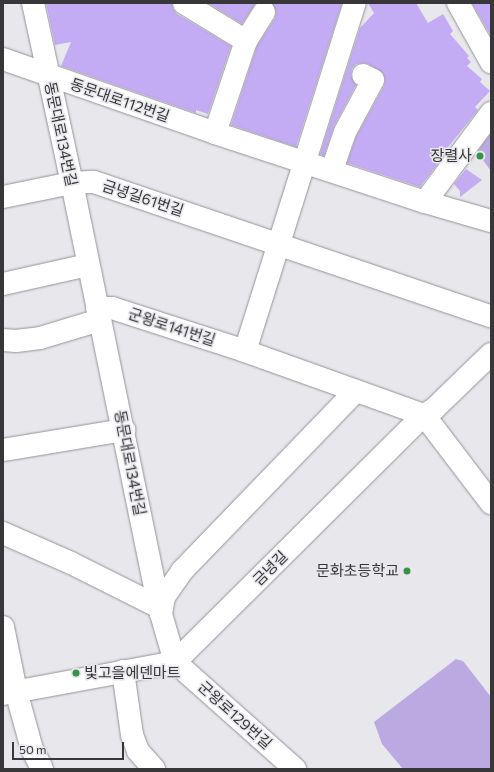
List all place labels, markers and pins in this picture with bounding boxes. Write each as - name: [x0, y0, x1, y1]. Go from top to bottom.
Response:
- place label: 장렬사: [431, 147, 472, 165]
- marker: 장렬사: [475, 151, 485, 161]
- place label: 문화초등학교: [316, 562, 399, 580]
- marker: 문화초등학교: [402, 566, 412, 576]
- place label: 빛고을에덴마트: [84, 664, 181, 682]
- marker: 빛고을에덴마트: [71, 668, 81, 678]

